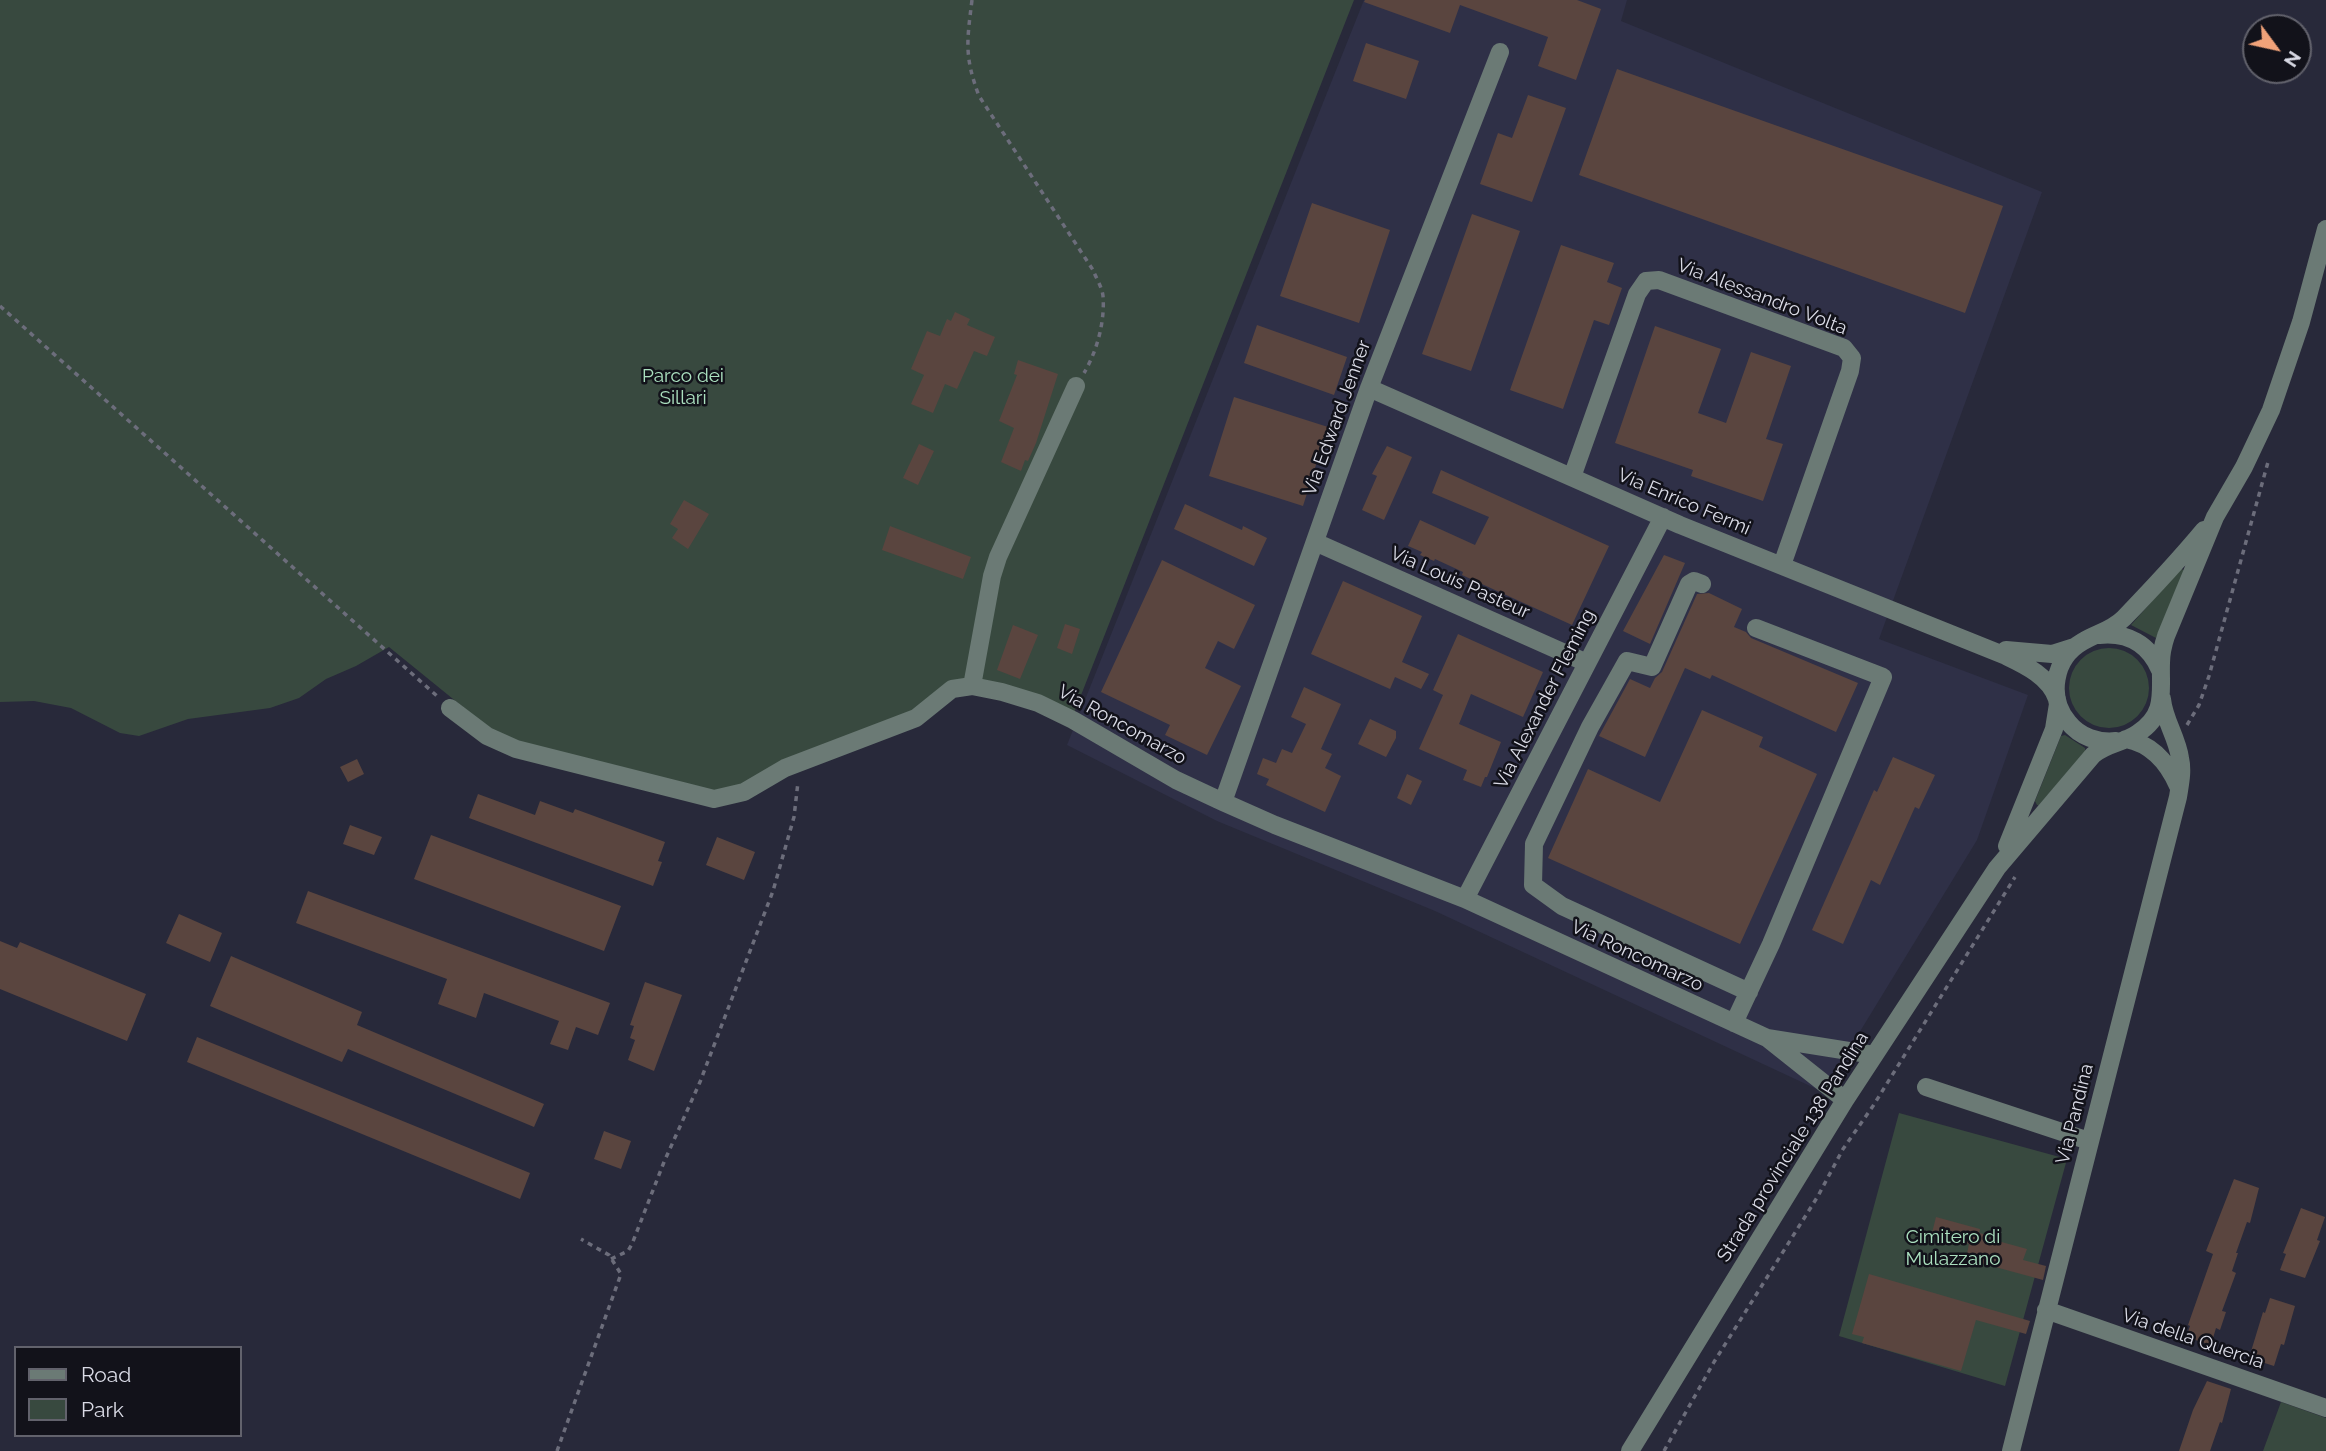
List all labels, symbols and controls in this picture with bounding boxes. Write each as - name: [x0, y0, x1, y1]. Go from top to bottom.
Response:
- north arrow: [2242, 14, 2312, 84]
- text: N: [2280, 47, 2306, 71]
- street label: Via Alessandro Volta: [1674, 254, 1850, 340]
- street label: Via Edward Jenner: [1298, 337, 1376, 499]
- park label: Parco dei Sillari: [642, 365, 724, 409]
- street label: Via Enrico Fermi: [1614, 464, 1754, 540]
- street label: Via Louis Pasteur: [1387, 542, 1533, 624]
- street label: Via Alexander Fleming: [1490, 605, 1600, 793]
- street label: Via Roncomarzo: [1054, 680, 1190, 770]
- street label: Via Roncomarzo: [1567, 915, 1707, 997]
- street label: Strada provinciale 138 Pandina: [1713, 1028, 1873, 1266]
- street label: Via Pandina: [2052, 1061, 2098, 1167]
- park label: Cimitero di Mulazzano: [1906, 1226, 2000, 1270]
- street label: Via della Quercia: [2119, 1304, 2267, 1374]
- legend: [14, 1346, 242, 1437]
- text: Road: [81, 1362, 131, 1387]
- text: Park: [81, 1397, 124, 1422]

